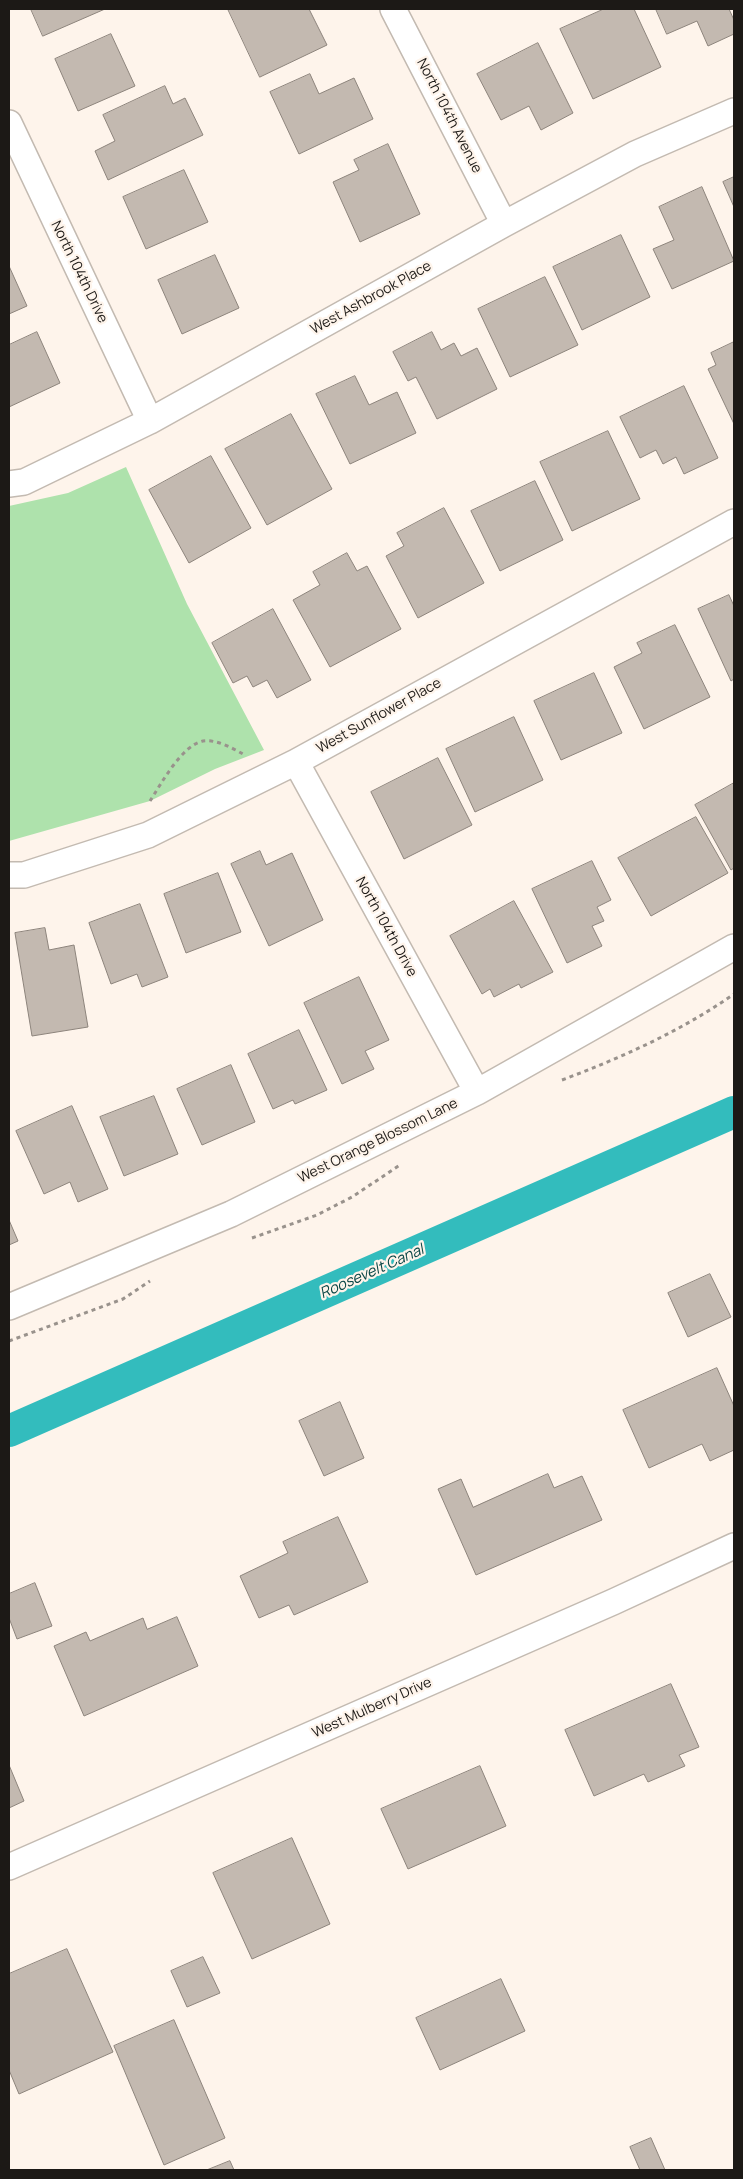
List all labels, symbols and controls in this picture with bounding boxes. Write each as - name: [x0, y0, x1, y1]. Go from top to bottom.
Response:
- street label: North 104th Avenue: [413, 56, 485, 176]
- street label: North 104th Drive: [47, 218, 111, 326]
- street label: West Ashbrook Place: [308, 258, 434, 338]
- street label: West Sunflower Place: [314, 675, 444, 757]
- street label: North 104th Drive: [352, 874, 420, 980]
- street label: West Orange Blossom Lane: [295, 1095, 461, 1187]
- water label: Roosevelt Canal: [317, 1241, 427, 1303]
- street label: West Mulberry Drive: [310, 1674, 434, 1742]

